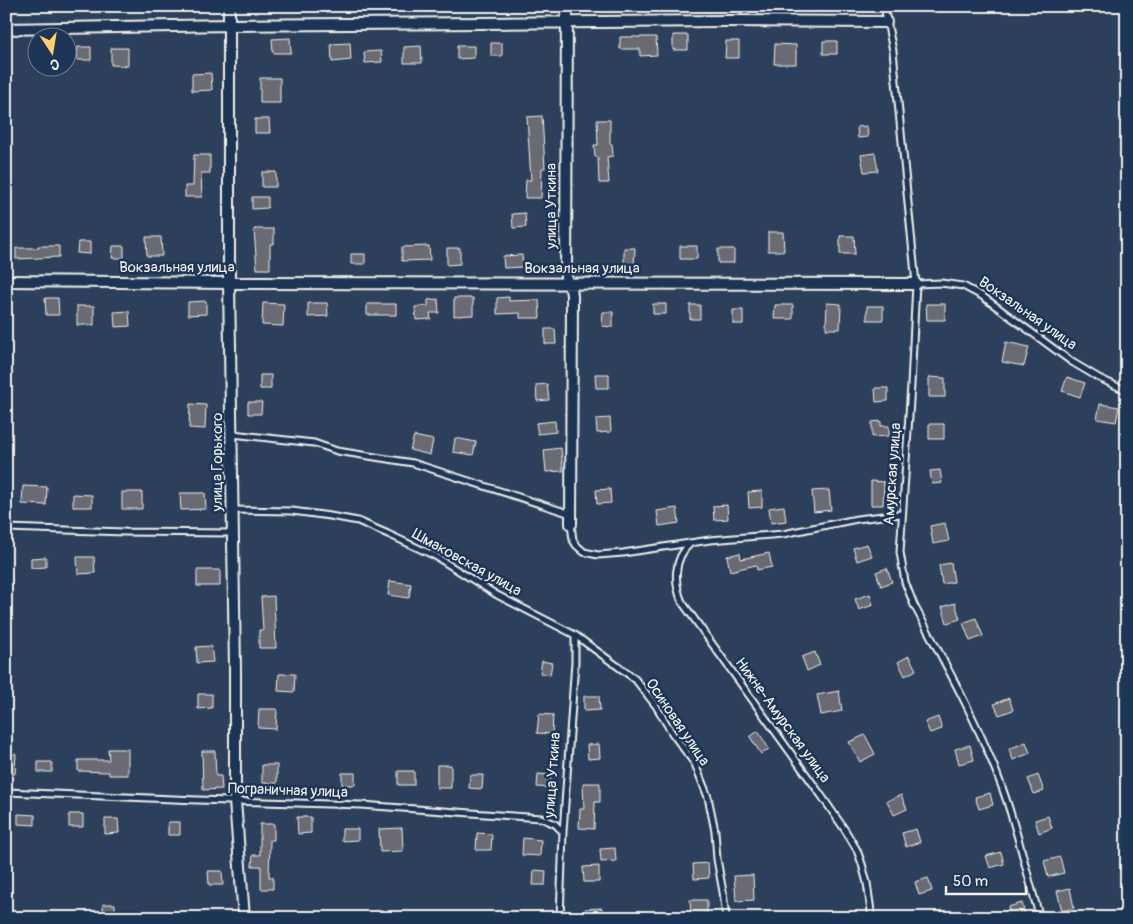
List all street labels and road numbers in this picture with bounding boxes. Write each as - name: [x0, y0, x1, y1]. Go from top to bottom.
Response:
- street label: улица Уткина: [542, 163, 561, 250]
- street label: Вокзальная улица: [119, 258, 235, 277]
- street label: Вокзальная улица: [524, 259, 640, 278]
- street label: Вокзальная улица: [975, 273, 1080, 354]
- street label: улица Горького: [208, 413, 227, 512]
- street label: Амурская улица: [879, 422, 906, 526]
- street label: Шмаковская улица: [409, 524, 525, 600]
- street label: Нижне-Амурская улица: [731, 654, 834, 787]
- street label: Осиновая улица: [641, 675, 714, 770]
- street label: улица Уткина: [540, 731, 565, 820]
- street label: Пограничная улица: [228, 779, 348, 802]

